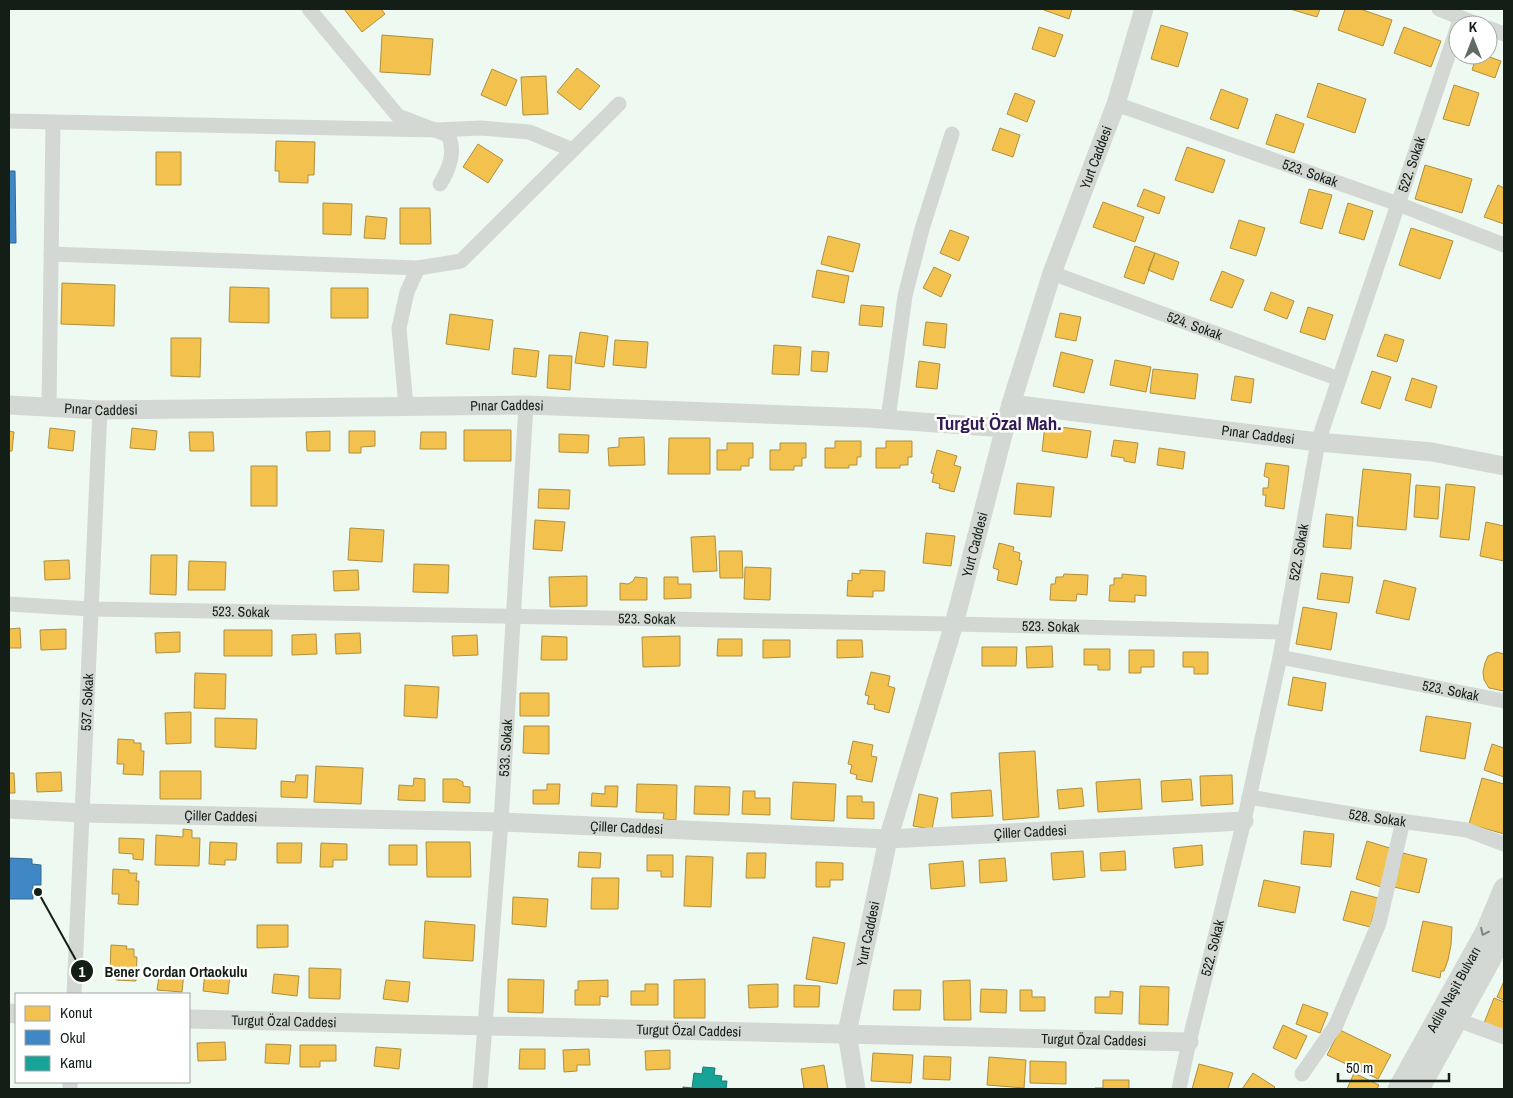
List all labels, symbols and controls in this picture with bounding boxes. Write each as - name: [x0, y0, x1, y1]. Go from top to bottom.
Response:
- north arrow: [1448, 15, 1498, 65]
- text: K: [1469, 18, 1478, 36]
- street label: Yurt Caddesi: [1076, 123, 1116, 192]
- street label: 522. Sokak: [1394, 134, 1429, 194]
- street label: 523. Sokak: [1280, 155, 1341, 191]
- street label: 524. Sokak: [1164, 307, 1225, 344]
- street label: Pınar Caddesi: [470, 396, 544, 415]
- street label: Pınar Caddesi: [64, 399, 138, 419]
- district label: Turgut Özal Mah.: [936, 410, 1062, 436]
- street label: Pınar Caddesi: [1221, 421, 1296, 448]
- street label: Yurt Caddesi: [958, 510, 992, 579]
- street label: 522. Sokak: [1285, 522, 1312, 582]
- street label: 523. Sokak: [212, 602, 270, 621]
- street label: 523. Sokak: [618, 609, 676, 628]
- street label: 523. Sokak: [1022, 617, 1080, 636]
- street label: 537. Sokak: [77, 673, 97, 731]
- street label: 523. Sokak: [1421, 676, 1481, 705]
- street label: 533. Sokak: [495, 718, 516, 777]
- street label: 528. Sokak: [1347, 805, 1407, 831]
- street label: Çiller Caddesi: [184, 806, 257, 826]
- street label: Çiller Caddesi: [590, 817, 663, 838]
- street label: Çiller Caddesi: [993, 821, 1067, 843]
- street label: Yurt Caddesi: [852, 900, 884, 968]
- street label: 522. Sokak: [1197, 918, 1228, 978]
- one-way arrow: [1481, 927, 1491, 936]
- street label: Adile Naşit Bulvarı: [1422, 943, 1485, 1036]
- callout: Bener Cordan Ortaokulu: [69, 956, 257, 986]
- text: 1: [79, 961, 86, 982]
- text: Bener Cordan Ortaokulu: [105, 961, 247, 982]
- legend: [15, 993, 190, 1083]
- text: Konut: [60, 1002, 93, 1023]
- street label: Turgut Özal Caddesi: [231, 1011, 337, 1031]
- street label: Turgut Özal Caddesi: [636, 1020, 742, 1041]
- text: Okul: [60, 1027, 85, 1048]
- street label: Turgut Özal Caddesi: [1041, 1030, 1147, 1050]
- scale bar: [1338, 1050, 1449, 1082]
- text: Kamu: [60, 1052, 92, 1073]
- text: 50 m: [1346, 1057, 1373, 1078]

